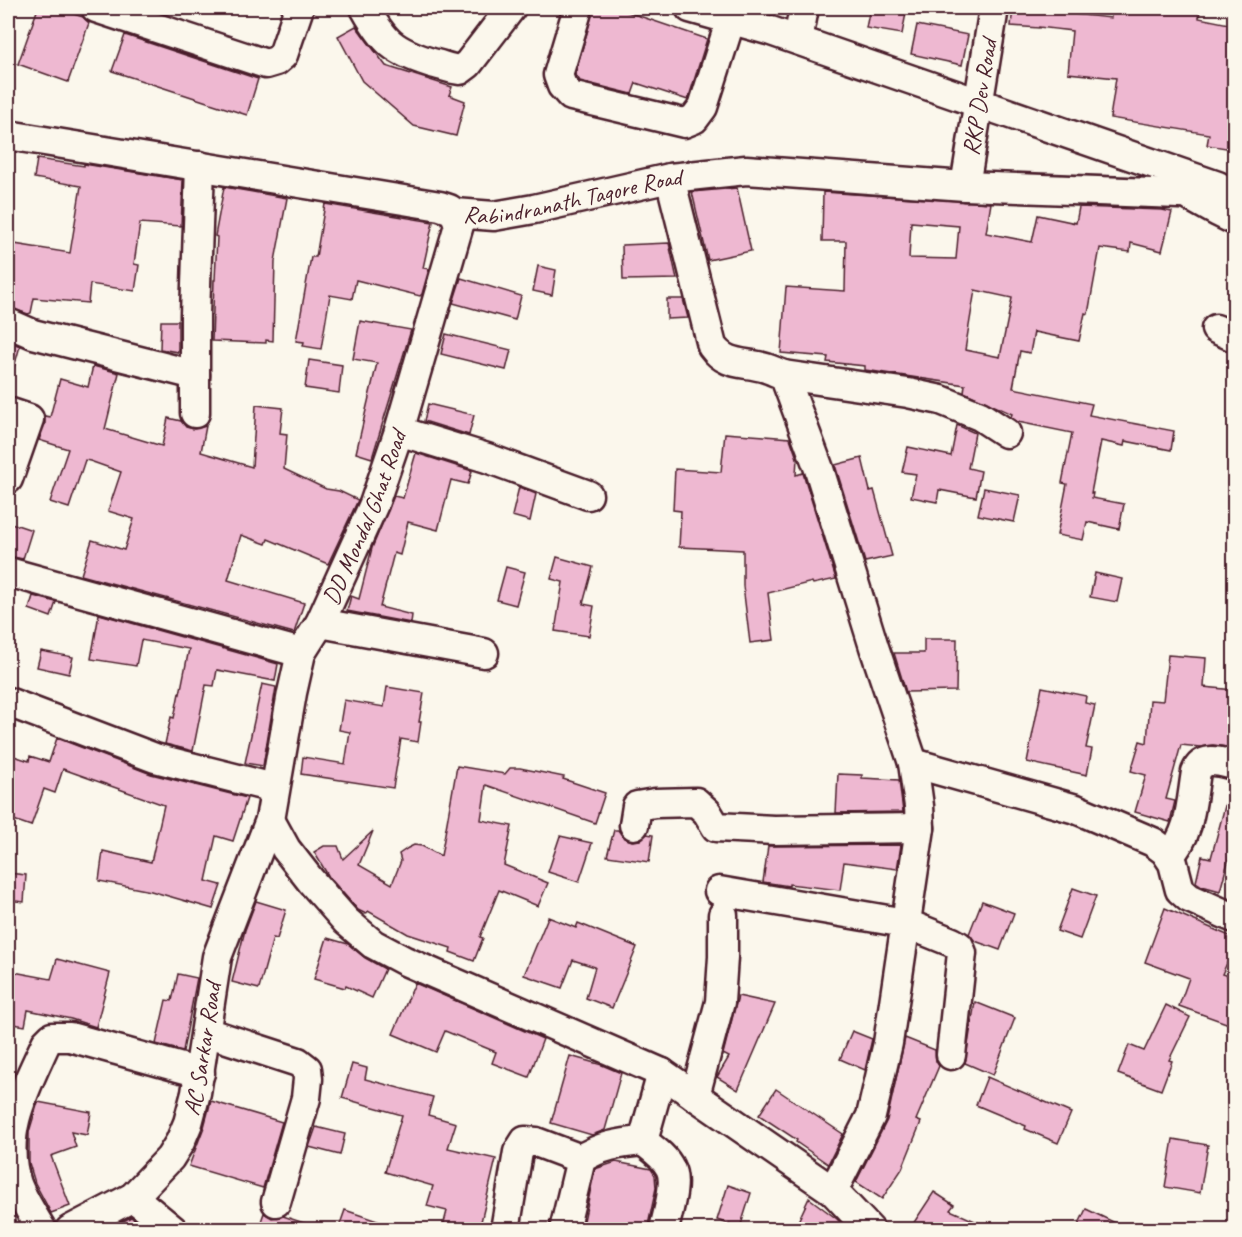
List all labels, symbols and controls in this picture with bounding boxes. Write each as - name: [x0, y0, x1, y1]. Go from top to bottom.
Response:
- street label: RKP Dev Road: [955, 33, 1004, 157]
- street label: Rabindranath Tagore Road: [463, 162, 686, 231]
- street label: DD Mondal Ghat Road: [315, 423, 414, 609]
- street label: AC Sarkar Road: [176, 977, 228, 1118]

